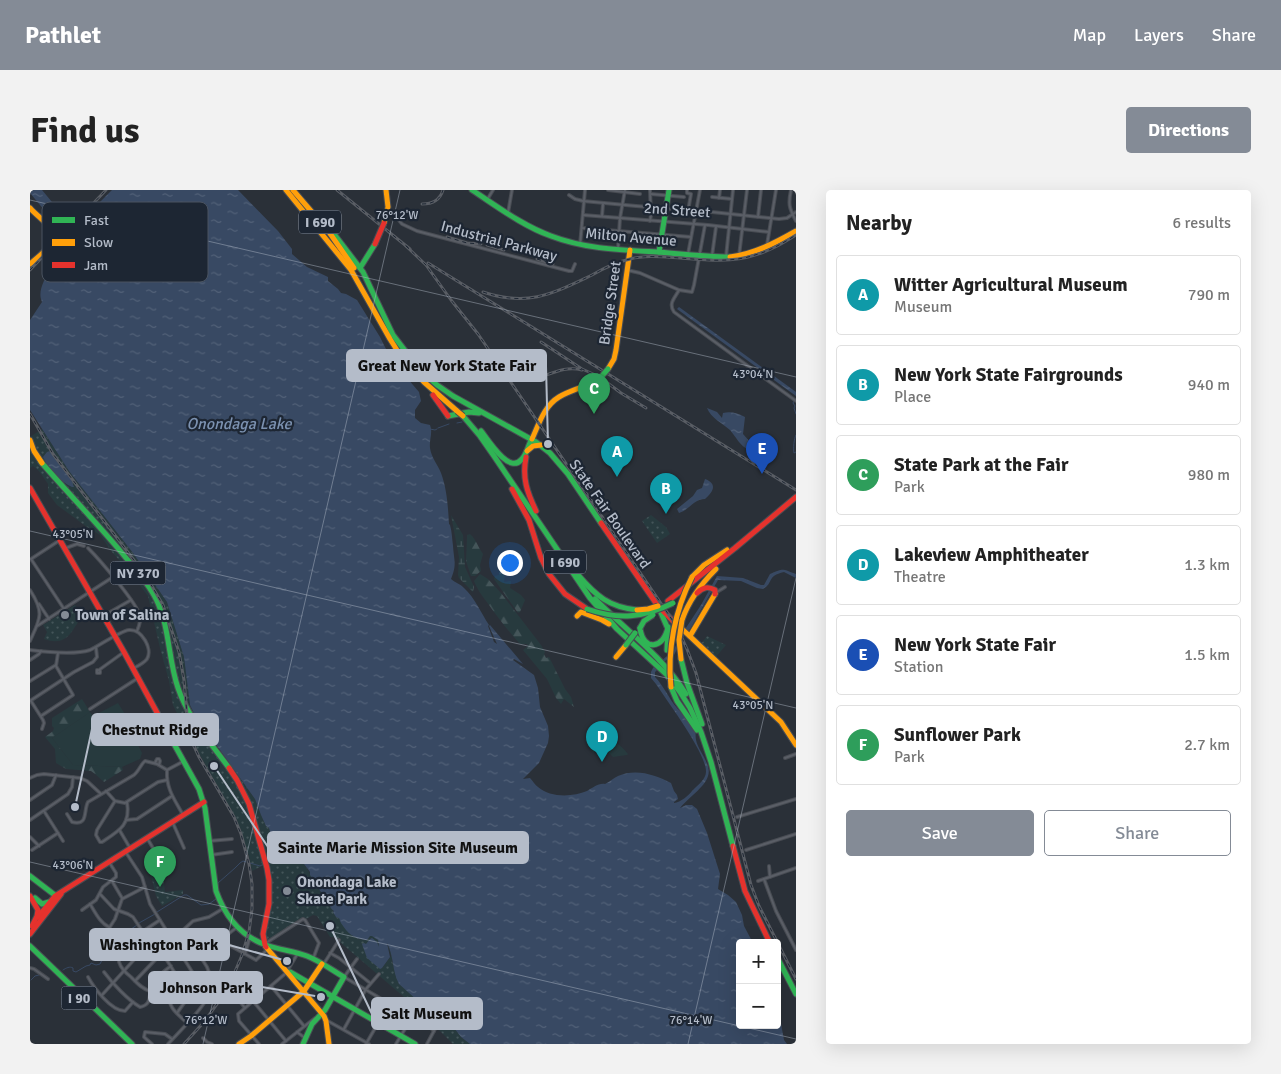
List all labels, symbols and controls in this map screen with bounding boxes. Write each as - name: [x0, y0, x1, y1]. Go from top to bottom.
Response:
- text: Pathlet: [25, 20, 101, 50]
- text: Map: [1073, 24, 1106, 46]
- text: Layers: [1134, 24, 1184, 46]
- text: Share: [1212, 24, 1256, 46]
- button: Directions: [1126, 107, 1251, 153]
- text: Find us: [30, 109, 140, 152]
- street label: 2nd Street: [643, 199, 711, 221]
- legend: [42, 202, 208, 282]
- text: 76°12'W: [375, 208, 419, 223]
- text: Nearby: [846, 210, 912, 236]
- road number: I 690: [299, 211, 341, 234]
- text: Fast: [84, 212, 109, 229]
- text: 6 results: [1172, 213, 1231, 233]
- street label: Industrial Parkway: [439, 217, 559, 265]
- street label: Milton Avenue: [585, 224, 677, 250]
- text: Slow: [84, 234, 113, 251]
- text: Jam: [84, 257, 108, 274]
- street label: Bridge Street: [595, 260, 625, 346]
- text: Witter Agricultural Museum: [894, 273, 1128, 297]
- text: A: [858, 285, 868, 305]
- text: 790 m: [1188, 285, 1230, 305]
- text: Museum: [894, 297, 952, 317]
- callout: Great New York State Fair: [347, 350, 546, 381]
- text: Great New York State Fair: [358, 356, 537, 376]
- text: New York State Fairgrounds: [894, 363, 1123, 387]
- text: 43°04'N: [733, 367, 774, 382]
- pin: C: [578, 373, 610, 414]
- text: B: [858, 375, 868, 395]
- text: 940 m: [1188, 375, 1230, 395]
- text: Place: [894, 387, 931, 407]
- water label: Onondaga Lake: [187, 414, 292, 434]
- pin: E: [746, 433, 778, 474]
- pin: A: [601, 436, 633, 477]
- text: State Park at the Fair: [894, 453, 1069, 477]
- street label: State Fair Boulevard: [566, 456, 654, 572]
- text: C: [858, 465, 868, 485]
- text: 980 m: [1188, 465, 1230, 485]
- pin: B: [650, 473, 682, 514]
- text: Park: [894, 477, 925, 497]
- text: 43°05'N: [53, 527, 94, 542]
- text: Lakeview Amphitheater: [894, 543, 1089, 567]
- your location: [497, 550, 523, 576]
- road number: I 690: [544, 551, 586, 574]
- text: D: [858, 555, 868, 575]
- text: 1.3 km: [1184, 555, 1230, 575]
- road number: NY 370: [110, 562, 166, 584]
- text: Theatre: [894, 567, 946, 587]
- place label: Town of Salina: [75, 606, 170, 624]
- marker: Town of Salina: [59, 609, 71, 621]
- text: New York State Fair: [894, 633, 1056, 657]
- text: E: [858, 645, 868, 665]
- text: 1.5 km: [1184, 645, 1230, 665]
- text: Station: [894, 657, 944, 677]
- text: 43°05'N: [733, 698, 774, 713]
- callout: Chestnut Ridge: [92, 714, 218, 745]
- text: Chestnut Ridge: [102, 720, 208, 740]
- pin: D: [586, 721, 618, 762]
- text: Sunflower Park: [894, 723, 1021, 747]
- text: F: [859, 735, 867, 755]
- text: 2.7 km: [1184, 735, 1230, 755]
- text: Park: [894, 747, 925, 767]
- button: Save: [846, 810, 1034, 856]
- button: Share: [1044, 810, 1231, 856]
- callout: Sainte Marie Mission Site Museum: [268, 832, 528, 863]
- text: Sainte Marie Mission Site Museum: [278, 838, 518, 858]
- pin: F: [144, 846, 176, 887]
- text: 43°06'N: [53, 858, 94, 873]
- place label: Onondaga Lake Skate Park: [297, 873, 397, 908]
- marker: Onondaga Lake Skate Park: [281, 885, 293, 897]
- callout: Washington Park: [90, 929, 229, 960]
- text: Washington Park: [100, 935, 219, 955]
- map controls: [736, 939, 781, 1029]
- button: +: [736, 939, 781, 984]
- callout: Johnson Park: [149, 972, 262, 1003]
- text: Johnson Park: [159, 978, 253, 998]
- button: −: [736, 984, 781, 1029]
- road number: I 90: [62, 986, 96, 1010]
- callout: Salt Museum: [372, 998, 482, 1029]
- text: Salt Museum: [382, 1004, 472, 1024]
- text: 76°12'W: [184, 1013, 228, 1028]
- text: 76°14'W: [669, 1013, 713, 1028]

